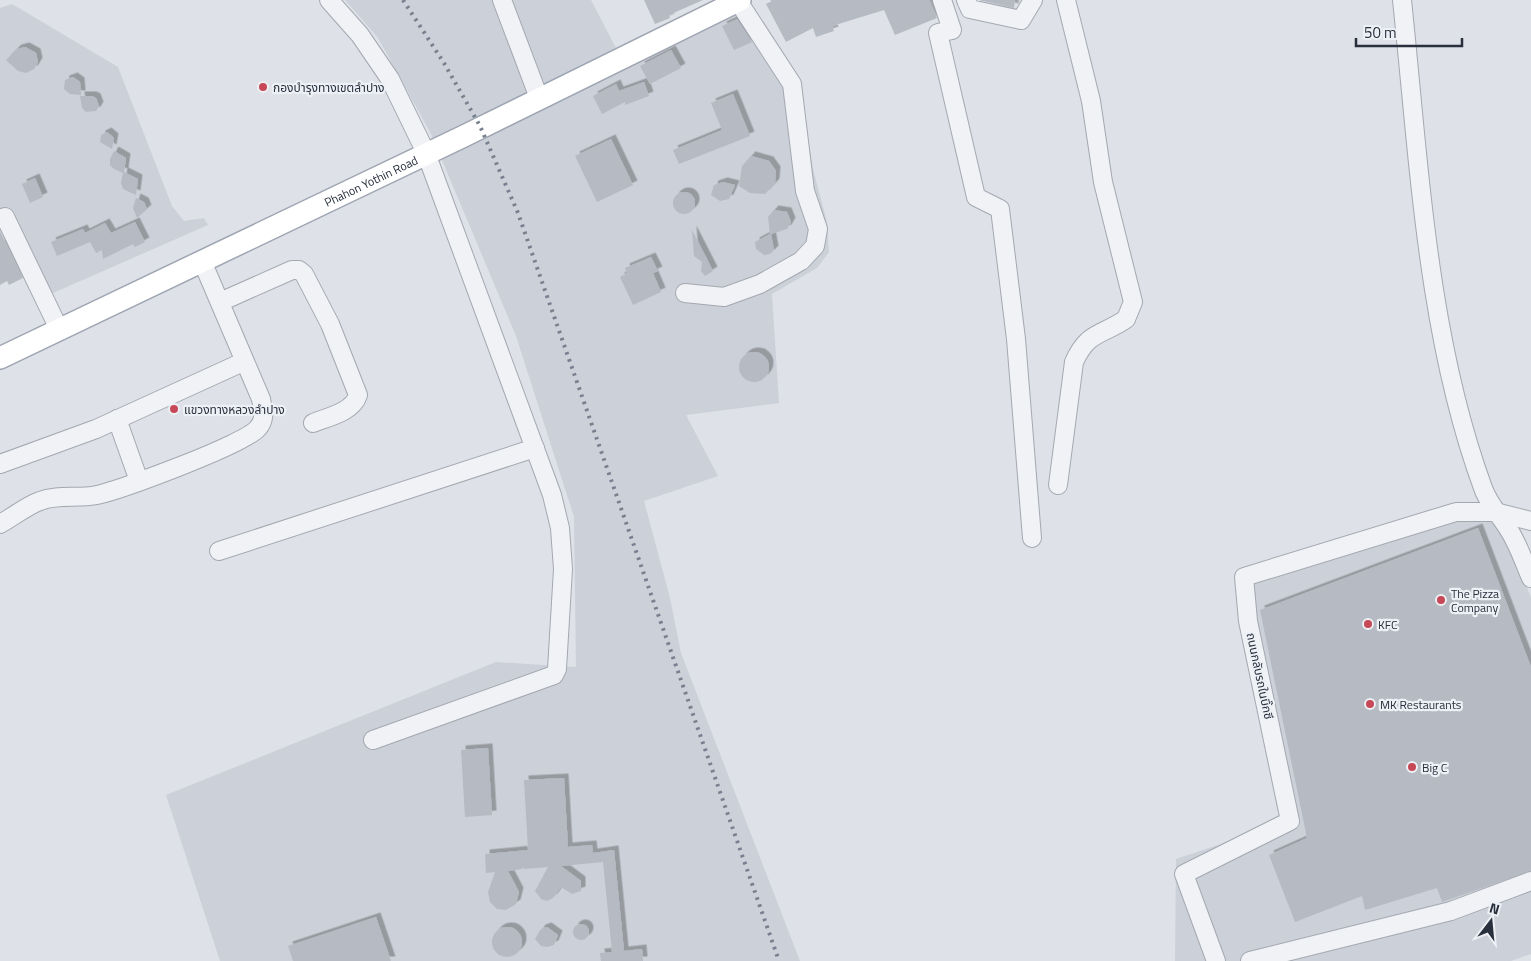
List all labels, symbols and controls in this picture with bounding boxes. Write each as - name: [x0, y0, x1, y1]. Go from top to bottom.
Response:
- scale bar: [1356, 15, 1462, 47]
- text: 50 m: [1364, 21, 1397, 44]
- place label: กองบำรุงทางเขตลำปาง: [273, 78, 384, 97]
- marker: กองบำรุงทางเขตลำปาง: [257, 81, 269, 93]
- street label: Phahon Yothin Road: [321, 150, 421, 211]
- place label: แขวงทางหลวงลำปาง: [184, 400, 285, 419]
- marker: แขวงทางหลวงลำปาง: [168, 403, 180, 415]
- place label: The Pizza Company: [1451, 584, 1499, 617]
- marker: The Pizza Company: [1435, 594, 1447, 606]
- place label: KFC: [1378, 615, 1398, 634]
- marker: KFC: [1362, 618, 1374, 630]
- street label: ถนนกลับรถในบิ๊กซี: [1242, 631, 1278, 721]
- place label: MK Restaurants: [1380, 695, 1462, 714]
- marker: MK Restaurants: [1364, 698, 1376, 710]
- place label: Big C: [1422, 758, 1448, 777]
- marker: Big C: [1406, 761, 1418, 773]
- north arrow: [1466, 896, 1516, 946]
- text: N: [1487, 897, 1502, 919]

